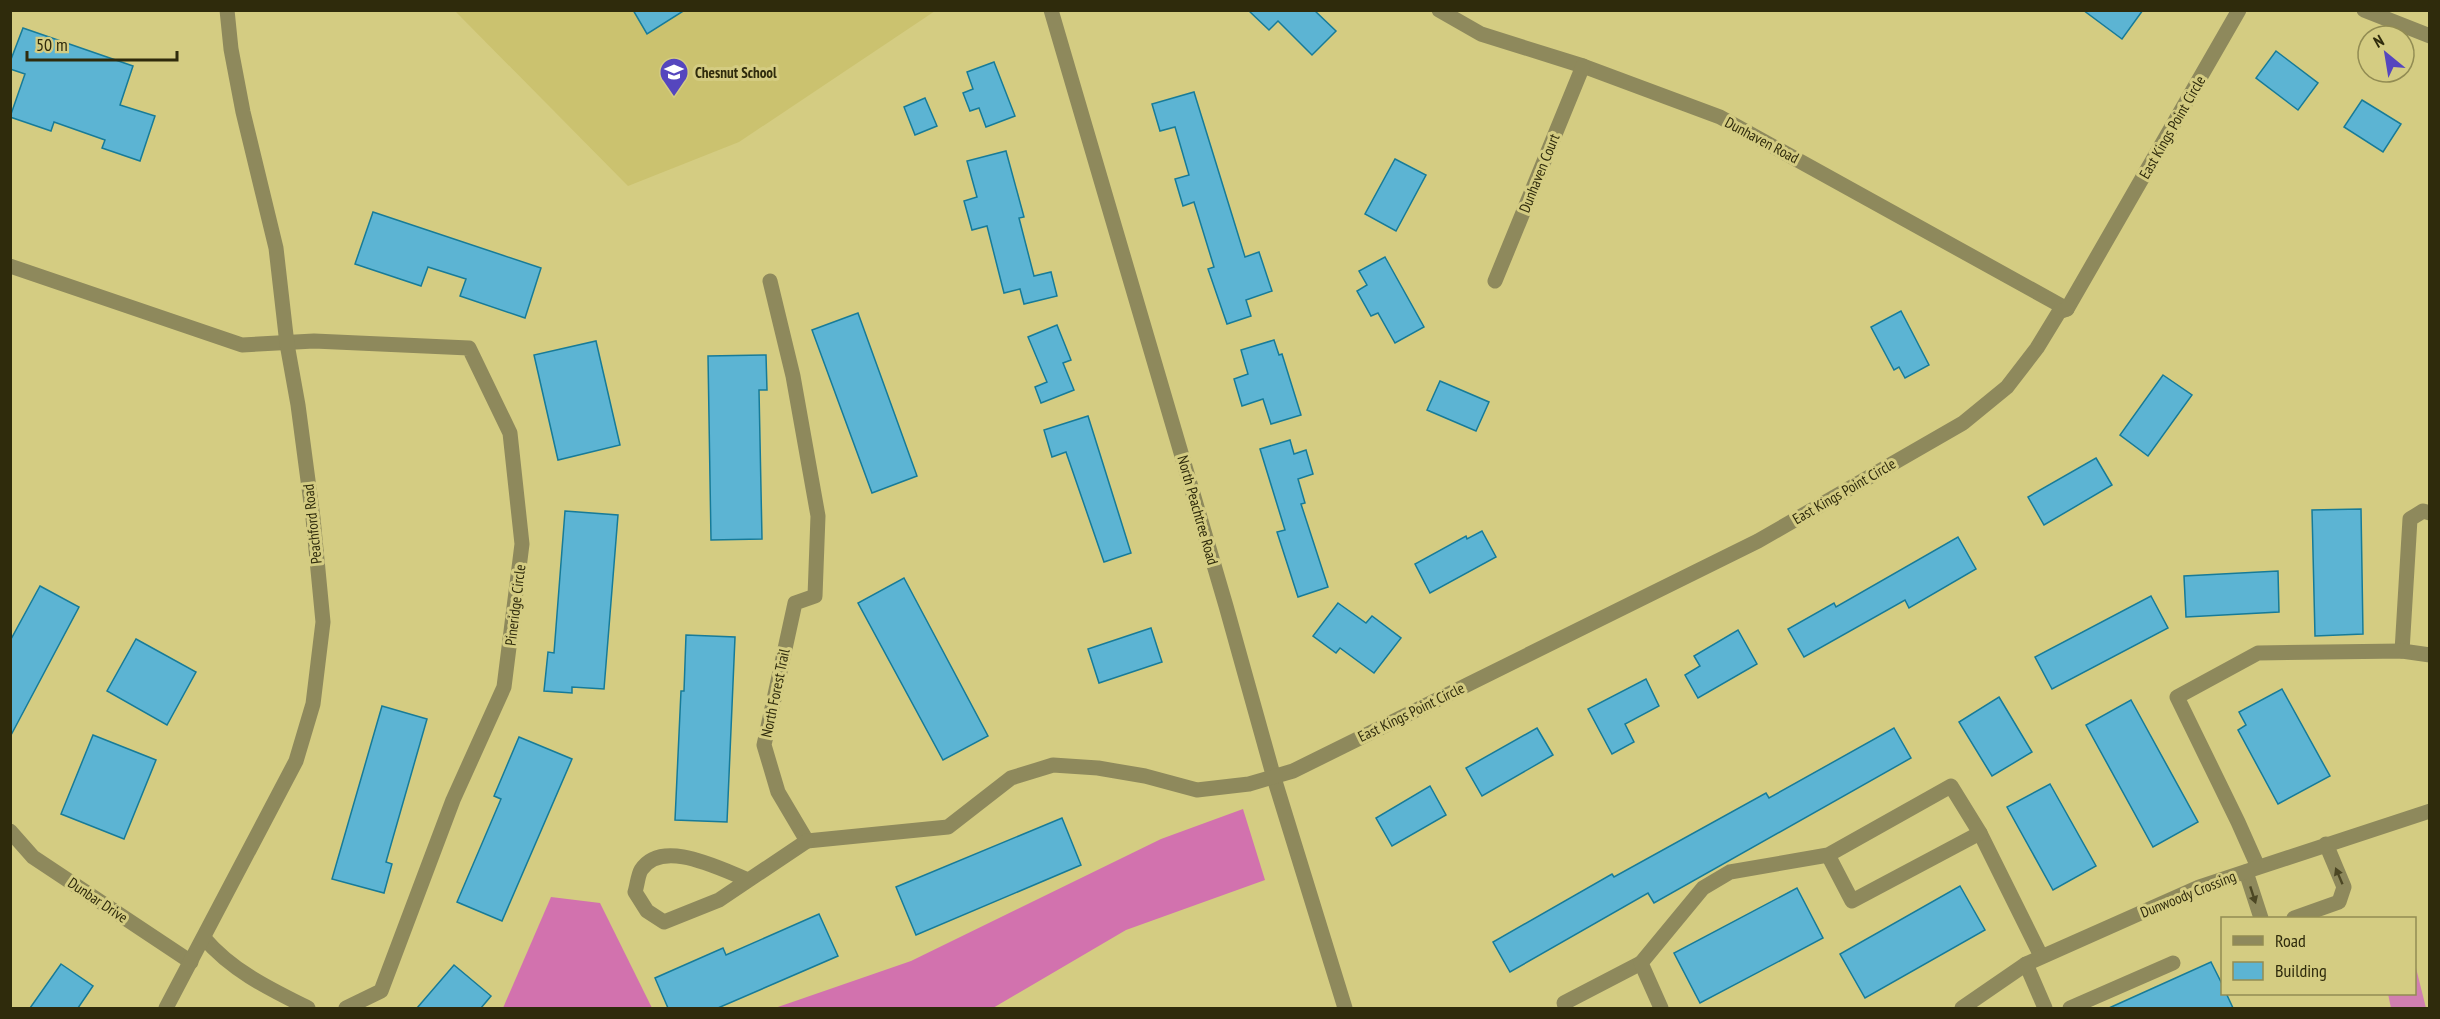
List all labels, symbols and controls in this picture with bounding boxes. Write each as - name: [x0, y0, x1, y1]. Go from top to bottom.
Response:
- scale bar: [27, 24, 177, 62]
- north arrow: [2356, 24, 2416, 84]
- text: N: [2370, 30, 2387, 52]
- text: 50 m: [36, 33, 68, 56]
- school or university icon: Chesnut School: [658, 56, 690, 98]
- place label: Chesnut School: [695, 63, 777, 82]
- street label: East Kings Point Circle: [2135, 72, 2209, 182]
- street label: Dunhaven Road: [1722, 113, 1802, 167]
- street label: Dunhaven Court: [1515, 131, 1563, 215]
- street label: North Peachtree Road: [1173, 453, 1223, 567]
- street label: East Kings Point Circle: [1789, 454, 1899, 528]
- street label: Peachford Road: [298, 483, 326, 565]
- street label: Pineridge Circle: [501, 563, 529, 647]
- street label: North Forest Trail: [756, 646, 794, 739]
- street label: East Kings Point Circle: [1355, 678, 1467, 746]
- street label: Dunwoody Crossing: [2137, 866, 2239, 922]
- one-way arrow: [2334, 866, 2344, 884]
- street label: Dunbar Drive: [64, 873, 132, 927]
- one-way arrow: [2249, 886, 2259, 904]
- legend: [2221, 917, 2416, 995]
- text: Road: [2275, 929, 2306, 952]
- text: Building: [2275, 959, 2327, 982]

